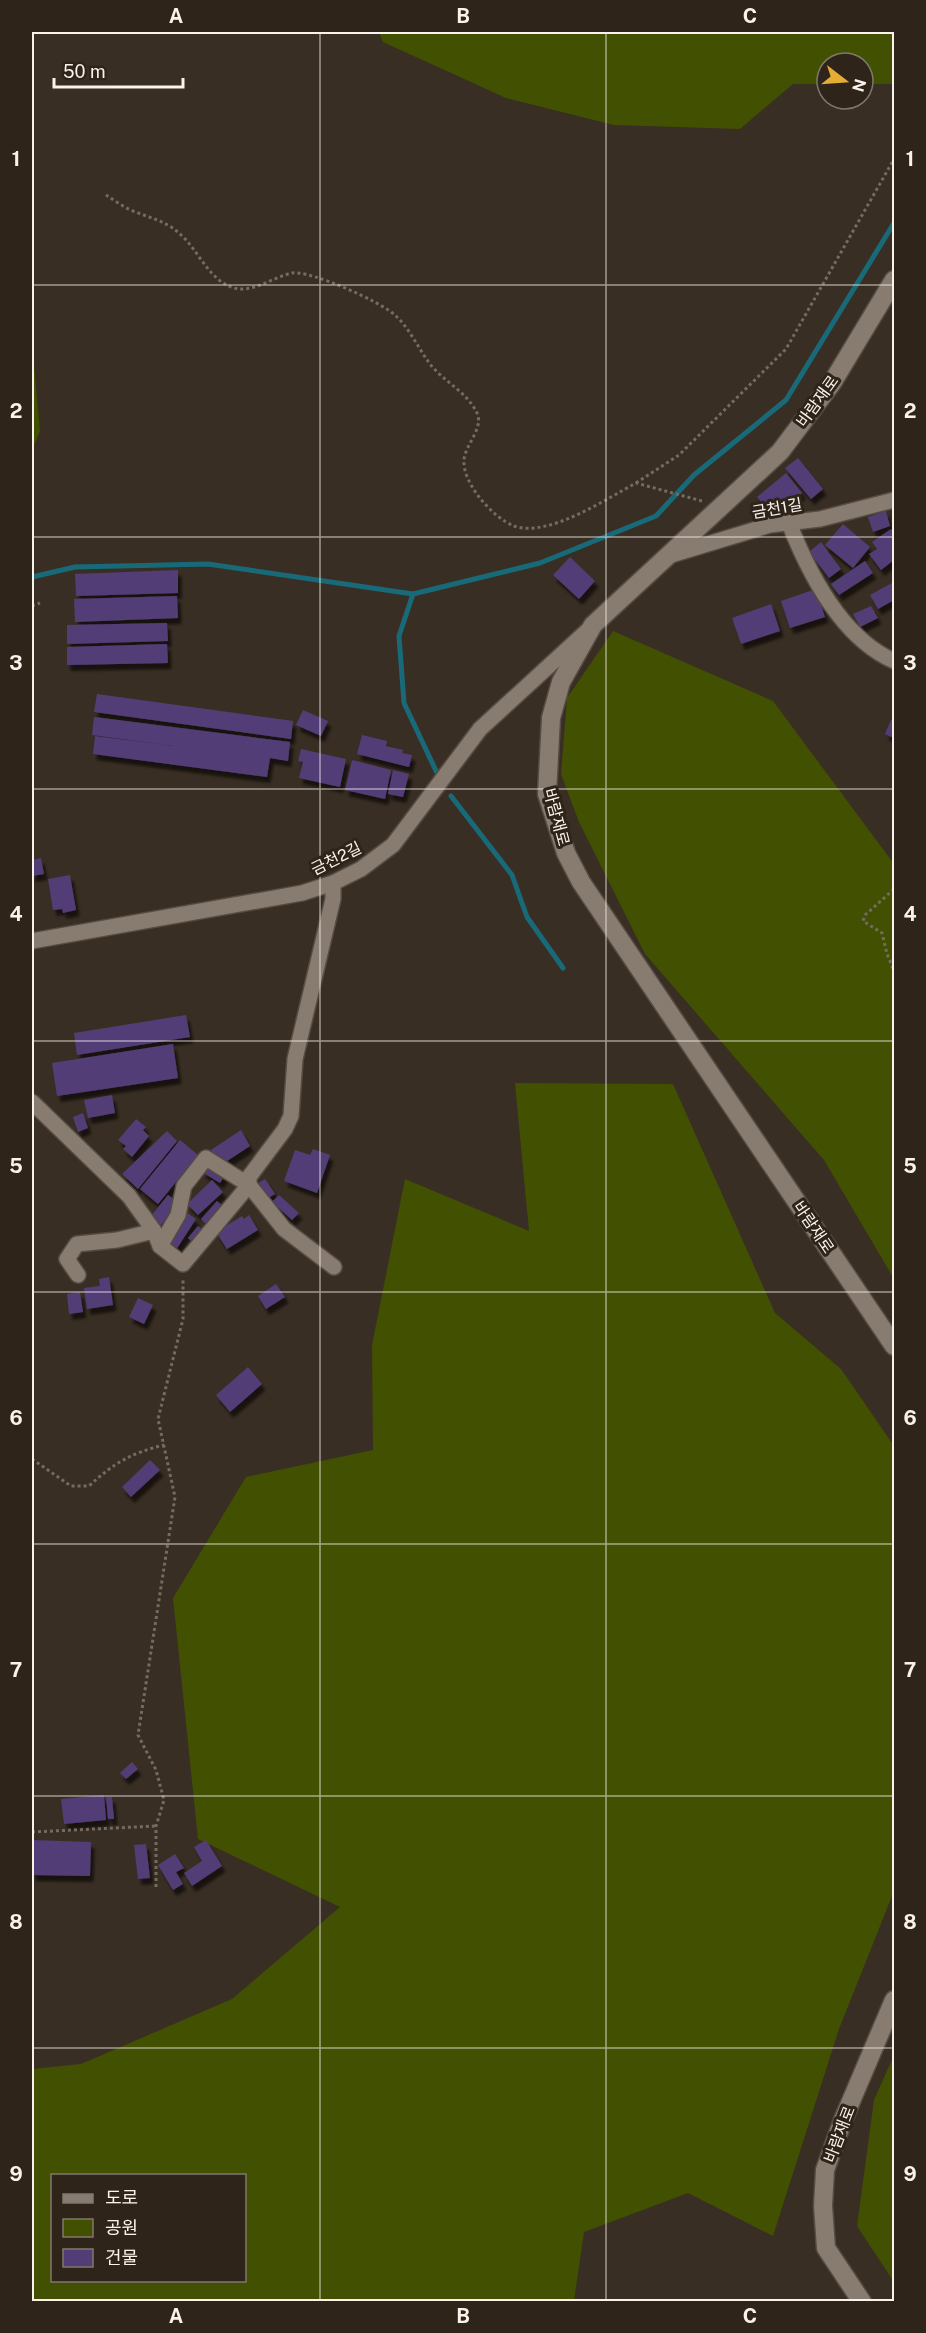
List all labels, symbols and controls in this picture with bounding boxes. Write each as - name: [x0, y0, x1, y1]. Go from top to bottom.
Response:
- text: A: [169, 4, 183, 28]
- text: B: [456, 4, 470, 28]
- text: C: [743, 4, 757, 28]
- scale bar: [54, 51, 183, 89]
- north arrow: [815, 51, 875, 111]
- text: 50 m: [63, 61, 106, 82]
- text: N: [848, 76, 870, 94]
- text: 1: [12, 147, 20, 171]
- text: 1: [906, 147, 914, 171]
- street label: 바람재로: [792, 372, 843, 431]
- text: 2: [10, 399, 22, 423]
- text: 2: [904, 399, 916, 423]
- street label: 금천1길: [750, 495, 804, 522]
- text: 3: [9, 651, 23, 675]
- text: 3: [903, 651, 917, 675]
- street label: 바람재로: [540, 786, 573, 848]
- street label: 금천2길: [308, 838, 365, 879]
- text: 4: [9, 902, 23, 926]
- text: 4: [903, 902, 917, 926]
- text: 5: [9, 1154, 23, 1178]
- text: 5: [903, 1154, 917, 1178]
- street label: 바람재로: [789, 1198, 838, 1257]
- text: 6: [9, 1406, 23, 1430]
- text: 6: [903, 1406, 917, 1430]
- text: 7: [10, 1658, 22, 1682]
- text: 7: [904, 1658, 916, 1682]
- text: 8: [9, 1910, 23, 1934]
- text: 8: [903, 1910, 917, 1934]
- street label: 바람재로: [820, 2103, 859, 2165]
- text: 9: [9, 2162, 23, 2186]
- text: 9: [903, 2162, 917, 2186]
- legend: [51, 2174, 246, 2282]
- text: 도로: [105, 2187, 138, 2208]
- text: 공원: [105, 2217, 138, 2238]
- text: 건물: [105, 2247, 138, 2268]
- text: A: [169, 2304, 183, 2328]
- text: B: [456, 2304, 470, 2328]
- text: C: [743, 2304, 757, 2328]

